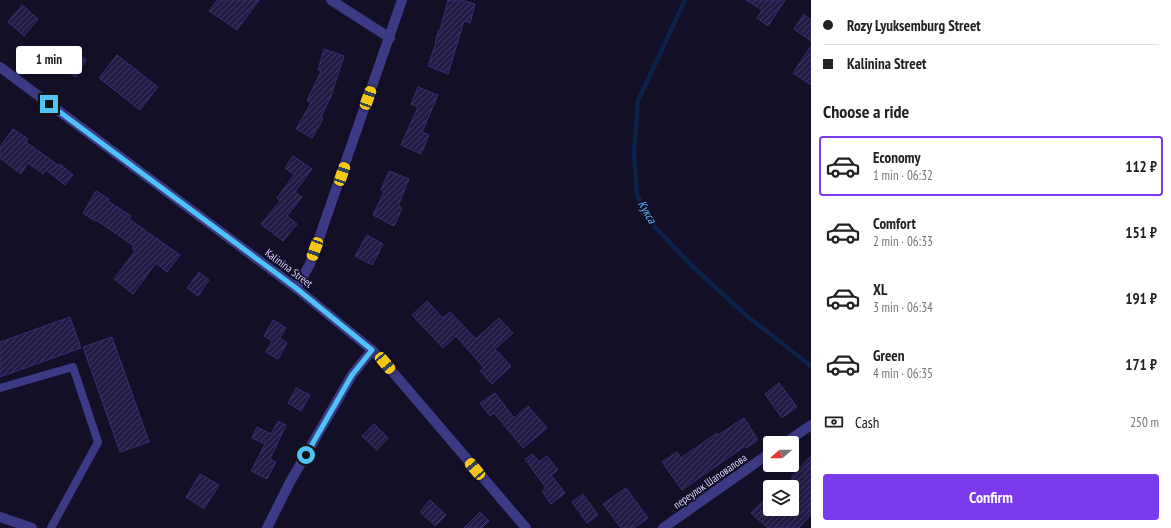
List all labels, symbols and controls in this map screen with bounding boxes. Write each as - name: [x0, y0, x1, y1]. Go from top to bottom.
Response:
- text: Rozy Lyuksemburg Street: [847, 16, 981, 35]
- callout: 1 min: [16, 46, 82, 74]
- text: 1 min: [36, 51, 62, 68]
- text: Kalinina Street: [847, 54, 926, 73]
- car: [358, 85, 378, 111]
- route end: [40, 95, 58, 113]
- text: Choose a ride: [823, 100, 909, 123]
- icon: car: [825, 148, 861, 184]
- text: Economy: [873, 148, 921, 167]
- text: 112 ₽: [1125, 157, 1157, 176]
- car: [332, 161, 352, 187]
- text: 1 min · 06:32: [873, 167, 933, 184]
- water label: Кукса: [635, 198, 661, 227]
- icon: car: [825, 214, 861, 250]
- text: Comfort: [873, 214, 916, 233]
- text: 151 ₽: [1125, 223, 1157, 242]
- text: 2 min · 06:33: [873, 233, 933, 250]
- car: [305, 236, 325, 262]
- street label: Kalinina Street: [262, 246, 316, 290]
- icon: car: [825, 280, 861, 316]
- text: XL: [873, 280, 887, 299]
- text: 191 ₽: [1125, 289, 1157, 308]
- text: 3 min · 06:34: [873, 299, 933, 316]
- icon: car: [825, 346, 861, 382]
- text: Green: [873, 346, 905, 365]
- car: [373, 350, 397, 376]
- text: 171 ₽: [1125, 355, 1157, 374]
- text: 4 min · 06:35: [873, 365, 933, 382]
- icon: cash: [823, 411, 845, 433]
- text: Cash: [855, 413, 879, 432]
- text: 250 m: [1130, 414, 1159, 431]
- north arrow: [763, 436, 799, 472]
- map controls: [763, 436, 799, 516]
- route start: [297, 446, 315, 464]
- street label: переулок Шаповалова: [670, 450, 750, 512]
- car: [463, 456, 487, 482]
- button: Confirm: [823, 474, 1159, 520]
- button: layers: [763, 480, 799, 516]

